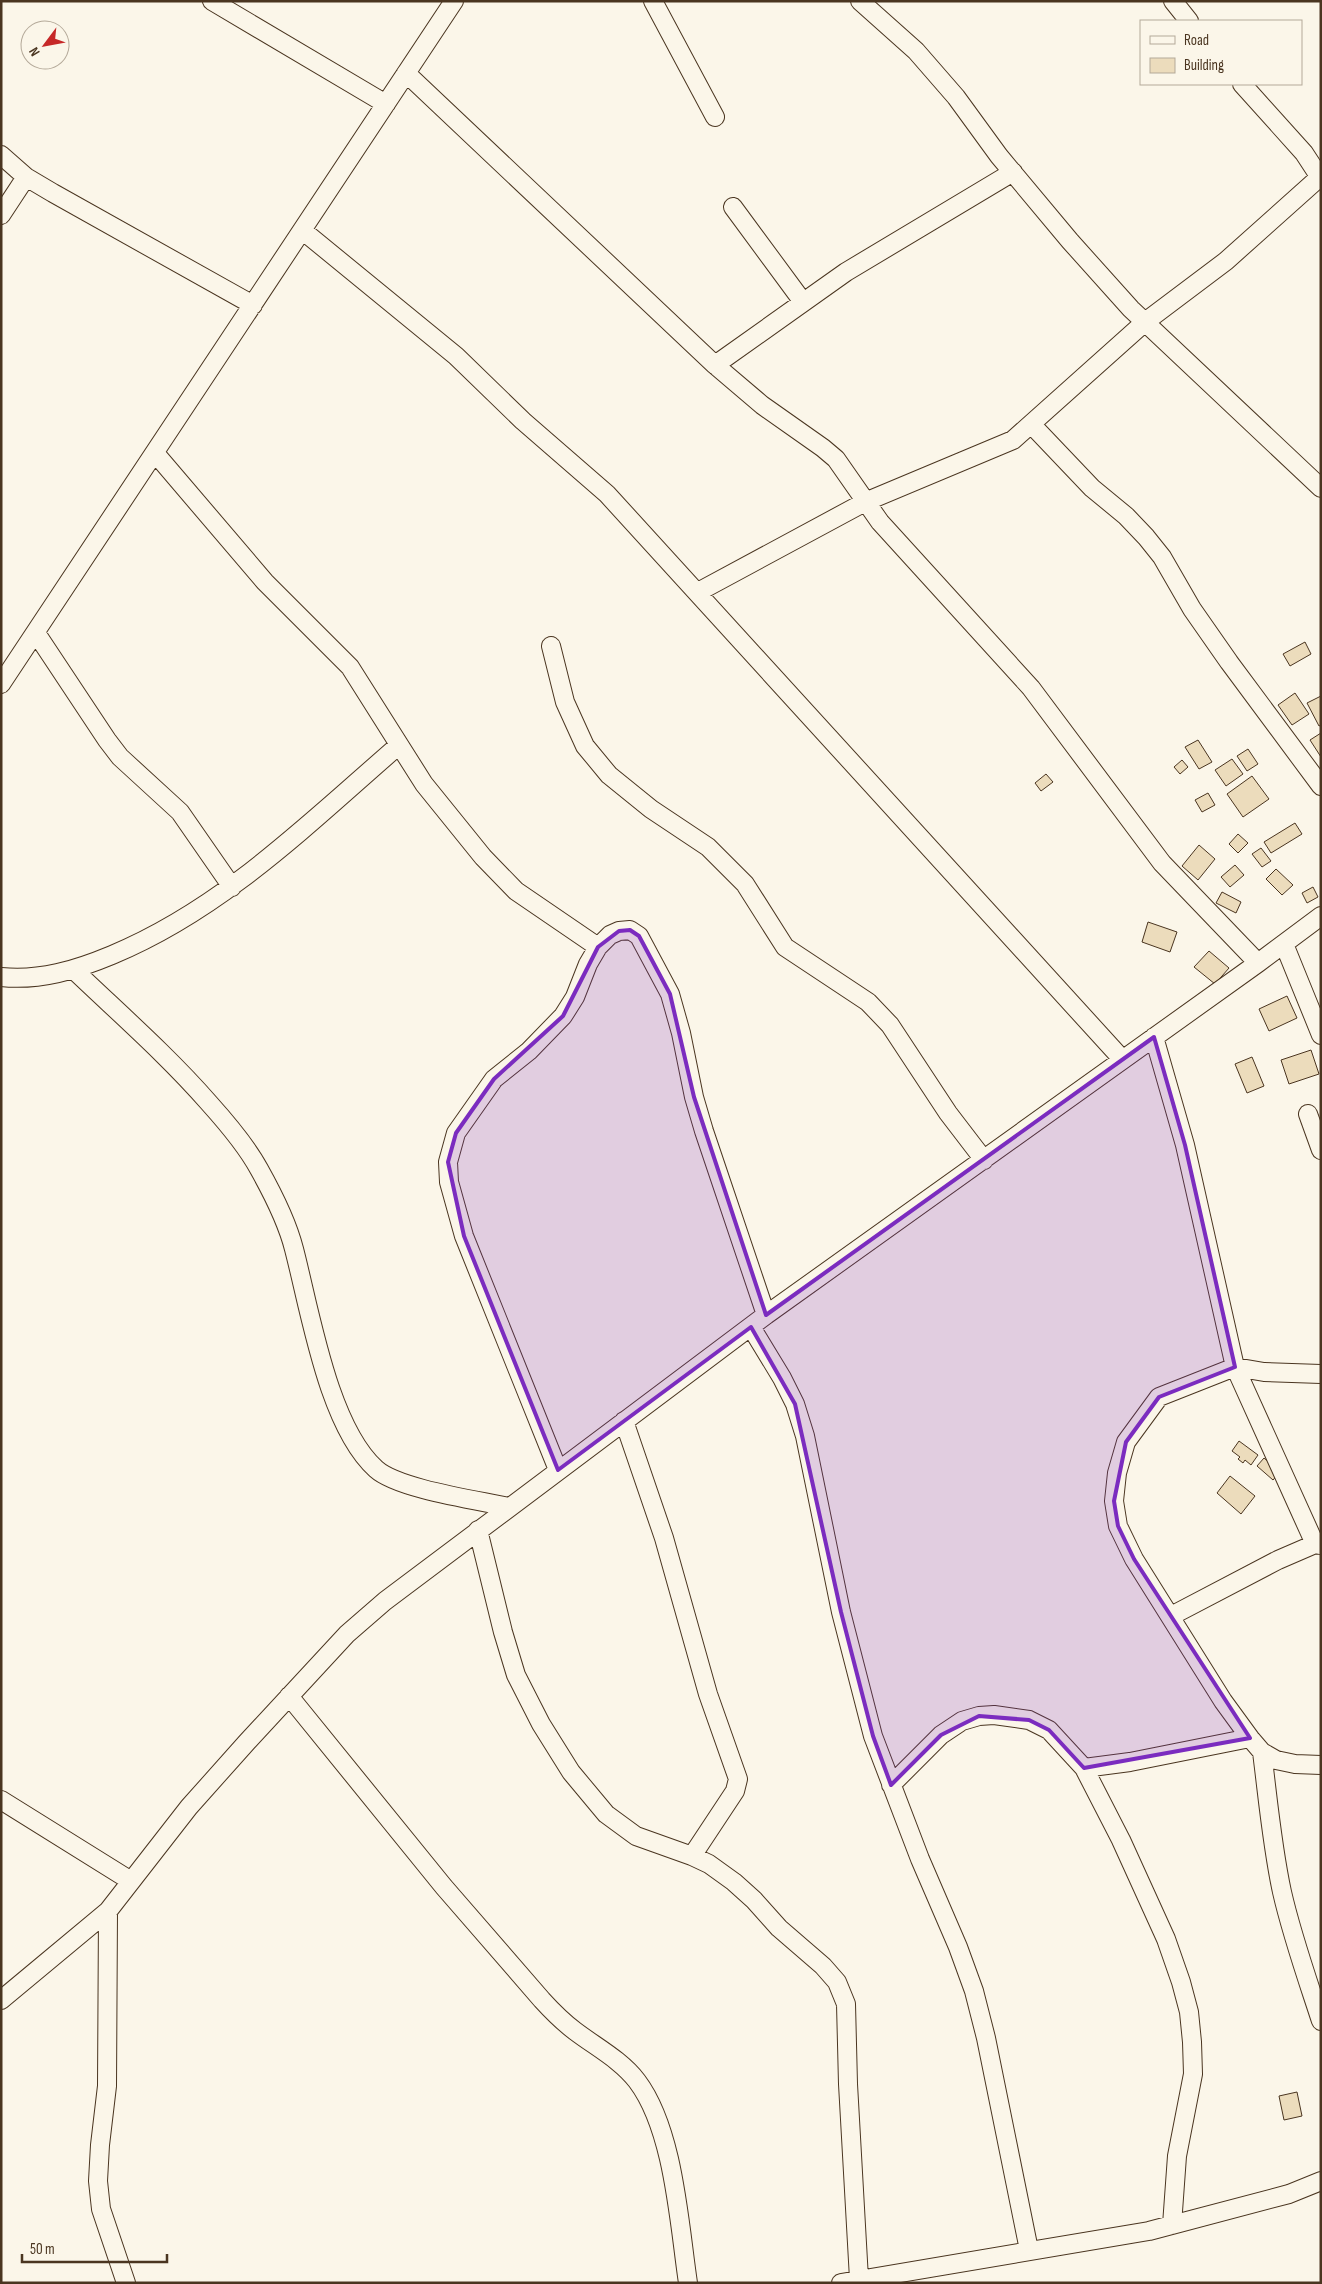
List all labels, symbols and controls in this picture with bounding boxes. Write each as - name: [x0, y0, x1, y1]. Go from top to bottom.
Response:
- north arrow: [20, 20, 70, 70]
- legend: [1140, 20, 1302, 85]
- text: Road: [1184, 31, 1209, 50]
- text: N: [25, 44, 44, 59]
- text: Building: [1184, 56, 1224, 75]
- scale bar: [22, 2232, 168, 2264]
- text: 50 m: [30, 2240, 55, 2259]

